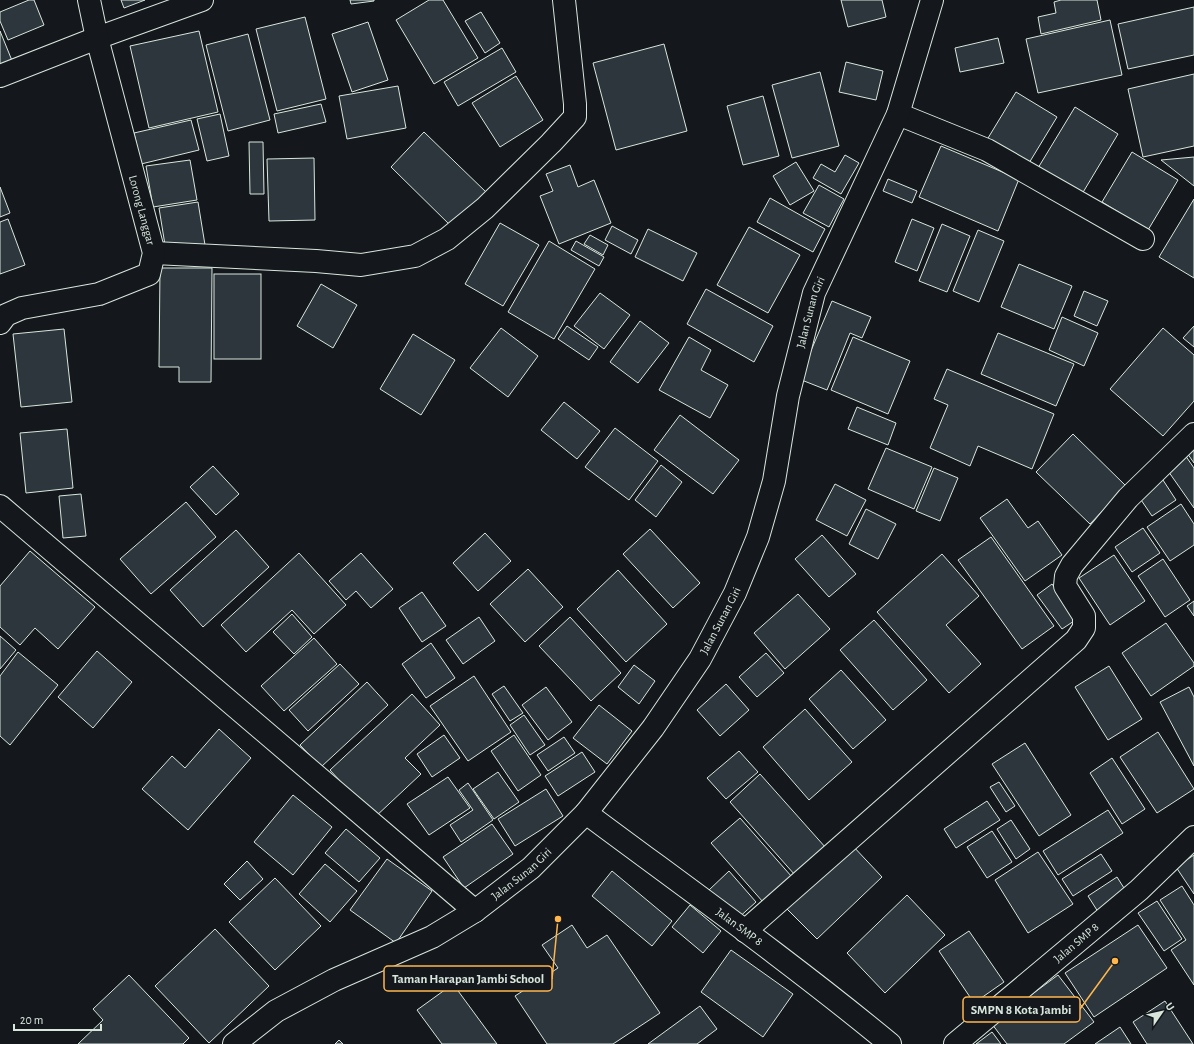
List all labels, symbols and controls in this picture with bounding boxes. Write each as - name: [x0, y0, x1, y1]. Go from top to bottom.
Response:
- street label: Lorong Langgar: [127, 174, 157, 246]
- street label: Jalan Sunan Giri: [794, 275, 827, 349]
- street label: Jalan Sunan Giri: [698, 585, 743, 656]
- street label: Jalan Sunan Giri: [489, 845, 554, 902]
- street label: Jalan SMP 8: [714, 905, 765, 948]
- street label: Jalan SMP 8: [1051, 920, 1101, 965]
- callout: Taman Harapan Jambi School: [384, 966, 552, 991]
- text: Taman Harapan Jambi School: [392, 973, 544, 986]
- north arrow: [1142, 992, 1182, 1032]
- callout: SMPN 8 Kota Jambi: [963, 997, 1080, 1022]
- text: U: [1163, 1001, 1176, 1013]
- text: SMPN 8 Kota Jambi: [971, 1004, 1071, 1017]
- scale bar: [14, 1006, 101, 1032]
- text: 20 m: [20, 1014, 43, 1026]

